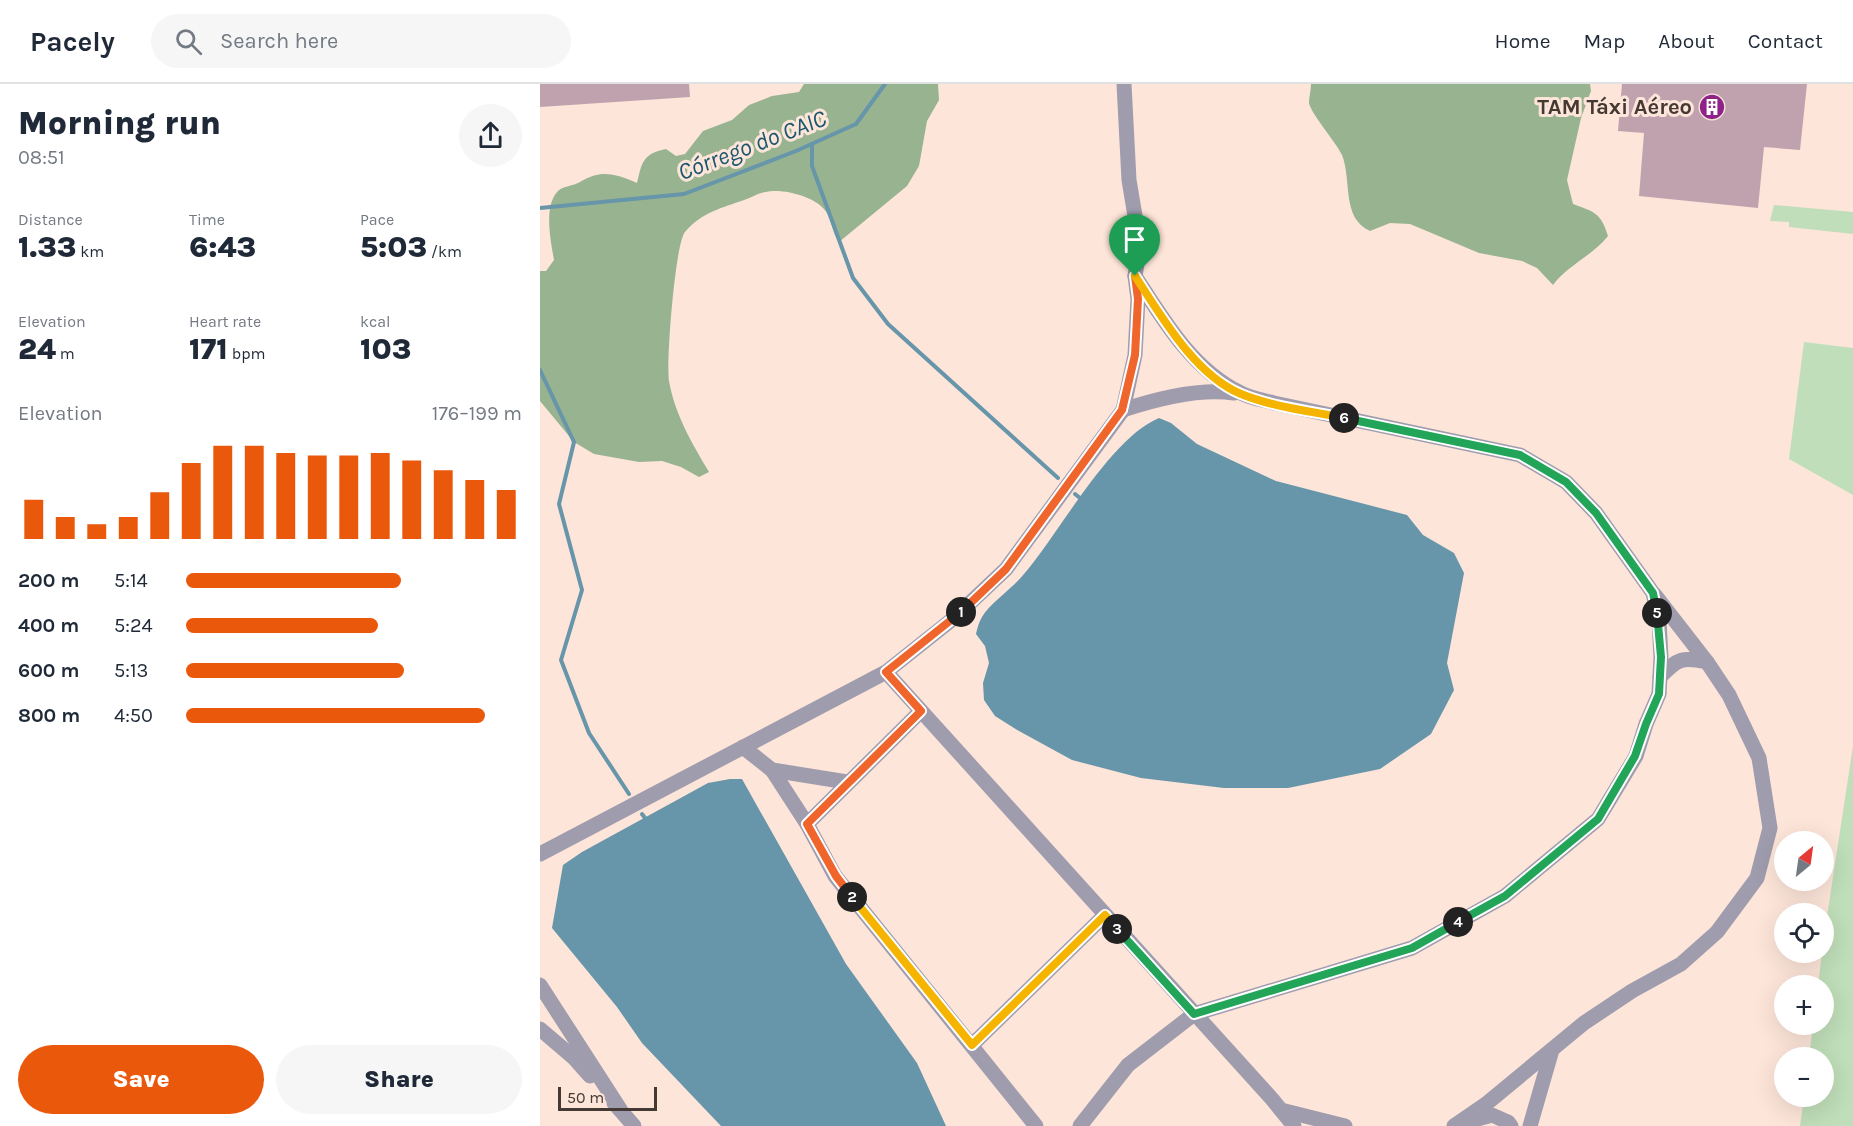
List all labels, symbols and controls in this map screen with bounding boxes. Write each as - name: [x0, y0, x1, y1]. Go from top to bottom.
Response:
- search box: [151, 14, 571, 68]
- text: Pacely: [30, 25, 115, 58]
- icon: search: [172, 25, 205, 58]
- text: Search here: [220, 28, 338, 54]
- text: Home: [1495, 29, 1551, 53]
- text: Map: [1584, 29, 1625, 53]
- text: About: [1658, 29, 1715, 53]
- text: Contact: [1748, 29, 1823, 53]
- building icon: TAM Táxi Aéreo: [1697, 92, 1727, 122]
- place label: TAM Táxi Aéreo: [1537, 94, 1692, 120]
- text: Morning run: [18, 104, 221, 142]
- button: share: [459, 104, 522, 167]
- water label: Córrego do CAIC: [674, 104, 831, 186]
- text: 08:51: [18, 146, 65, 169]
- text: Distance: [18, 210, 83, 229]
- text: Time: [189, 210, 225, 229]
- text: Pace: [360, 210, 394, 229]
- pin: [1109, 214, 1160, 276]
- icon: arrive: [1118, 223, 1151, 256]
- text: 1.33: [18, 229, 76, 265]
- text: 6:43: [189, 229, 256, 265]
- text: 5:03: [360, 229, 427, 265]
- text: km: [76, 242, 104, 261]
- text: /km: [427, 242, 462, 261]
- text: Elevation: [18, 312, 86, 331]
- text: Heart rate: [189, 312, 261, 331]
- text: kcal: [360, 312, 391, 331]
- text: 24: [18, 331, 56, 367]
- text: 171: [189, 331, 228, 367]
- text: 103: [360, 331, 411, 367]
- text: m: [56, 344, 75, 363]
- text: bpm: [228, 344, 265, 363]
- text: Elevation: [18, 402, 103, 425]
- text: 176–199 m: [432, 402, 522, 425]
- pin: 6: [1329, 403, 1359, 433]
- text: 6: [1339, 408, 1349, 427]
- text: 200 m: [18, 569, 79, 592]
- text: 5:14: [114, 569, 148, 592]
- pin: 1: [946, 597, 976, 627]
- pin: 5: [1642, 598, 1672, 628]
- text: 1: [958, 602, 964, 621]
- text: 5: [1652, 603, 1662, 622]
- text: 400 m: [18, 614, 79, 637]
- text: 5:24: [114, 614, 153, 637]
- text: 600 m: [18, 659, 79, 682]
- text: 5:13: [114, 659, 148, 682]
- text: 800 m: [18, 704, 80, 727]
- text: 4:50: [114, 704, 153, 727]
- north arrow: [1774, 831, 1834, 891]
- map controls: [1774, 831, 1834, 1107]
- pin: 2: [837, 882, 867, 912]
- text: 2: [847, 887, 857, 906]
- button: locate: [1774, 903, 1834, 963]
- pin: 4: [1443, 907, 1473, 937]
- text: 4: [1453, 912, 1463, 931]
- pin: 3: [1102, 914, 1132, 944]
- text: 3: [1112, 919, 1122, 938]
- button: +: [1774, 975, 1834, 1035]
- button: Save: [18, 1045, 264, 1114]
- button: Share: [276, 1045, 522, 1114]
- button: −: [1774, 1047, 1834, 1107]
- scale bar: [558, 1084, 657, 1112]
- text: 50 m: [567, 1088, 604, 1107]

